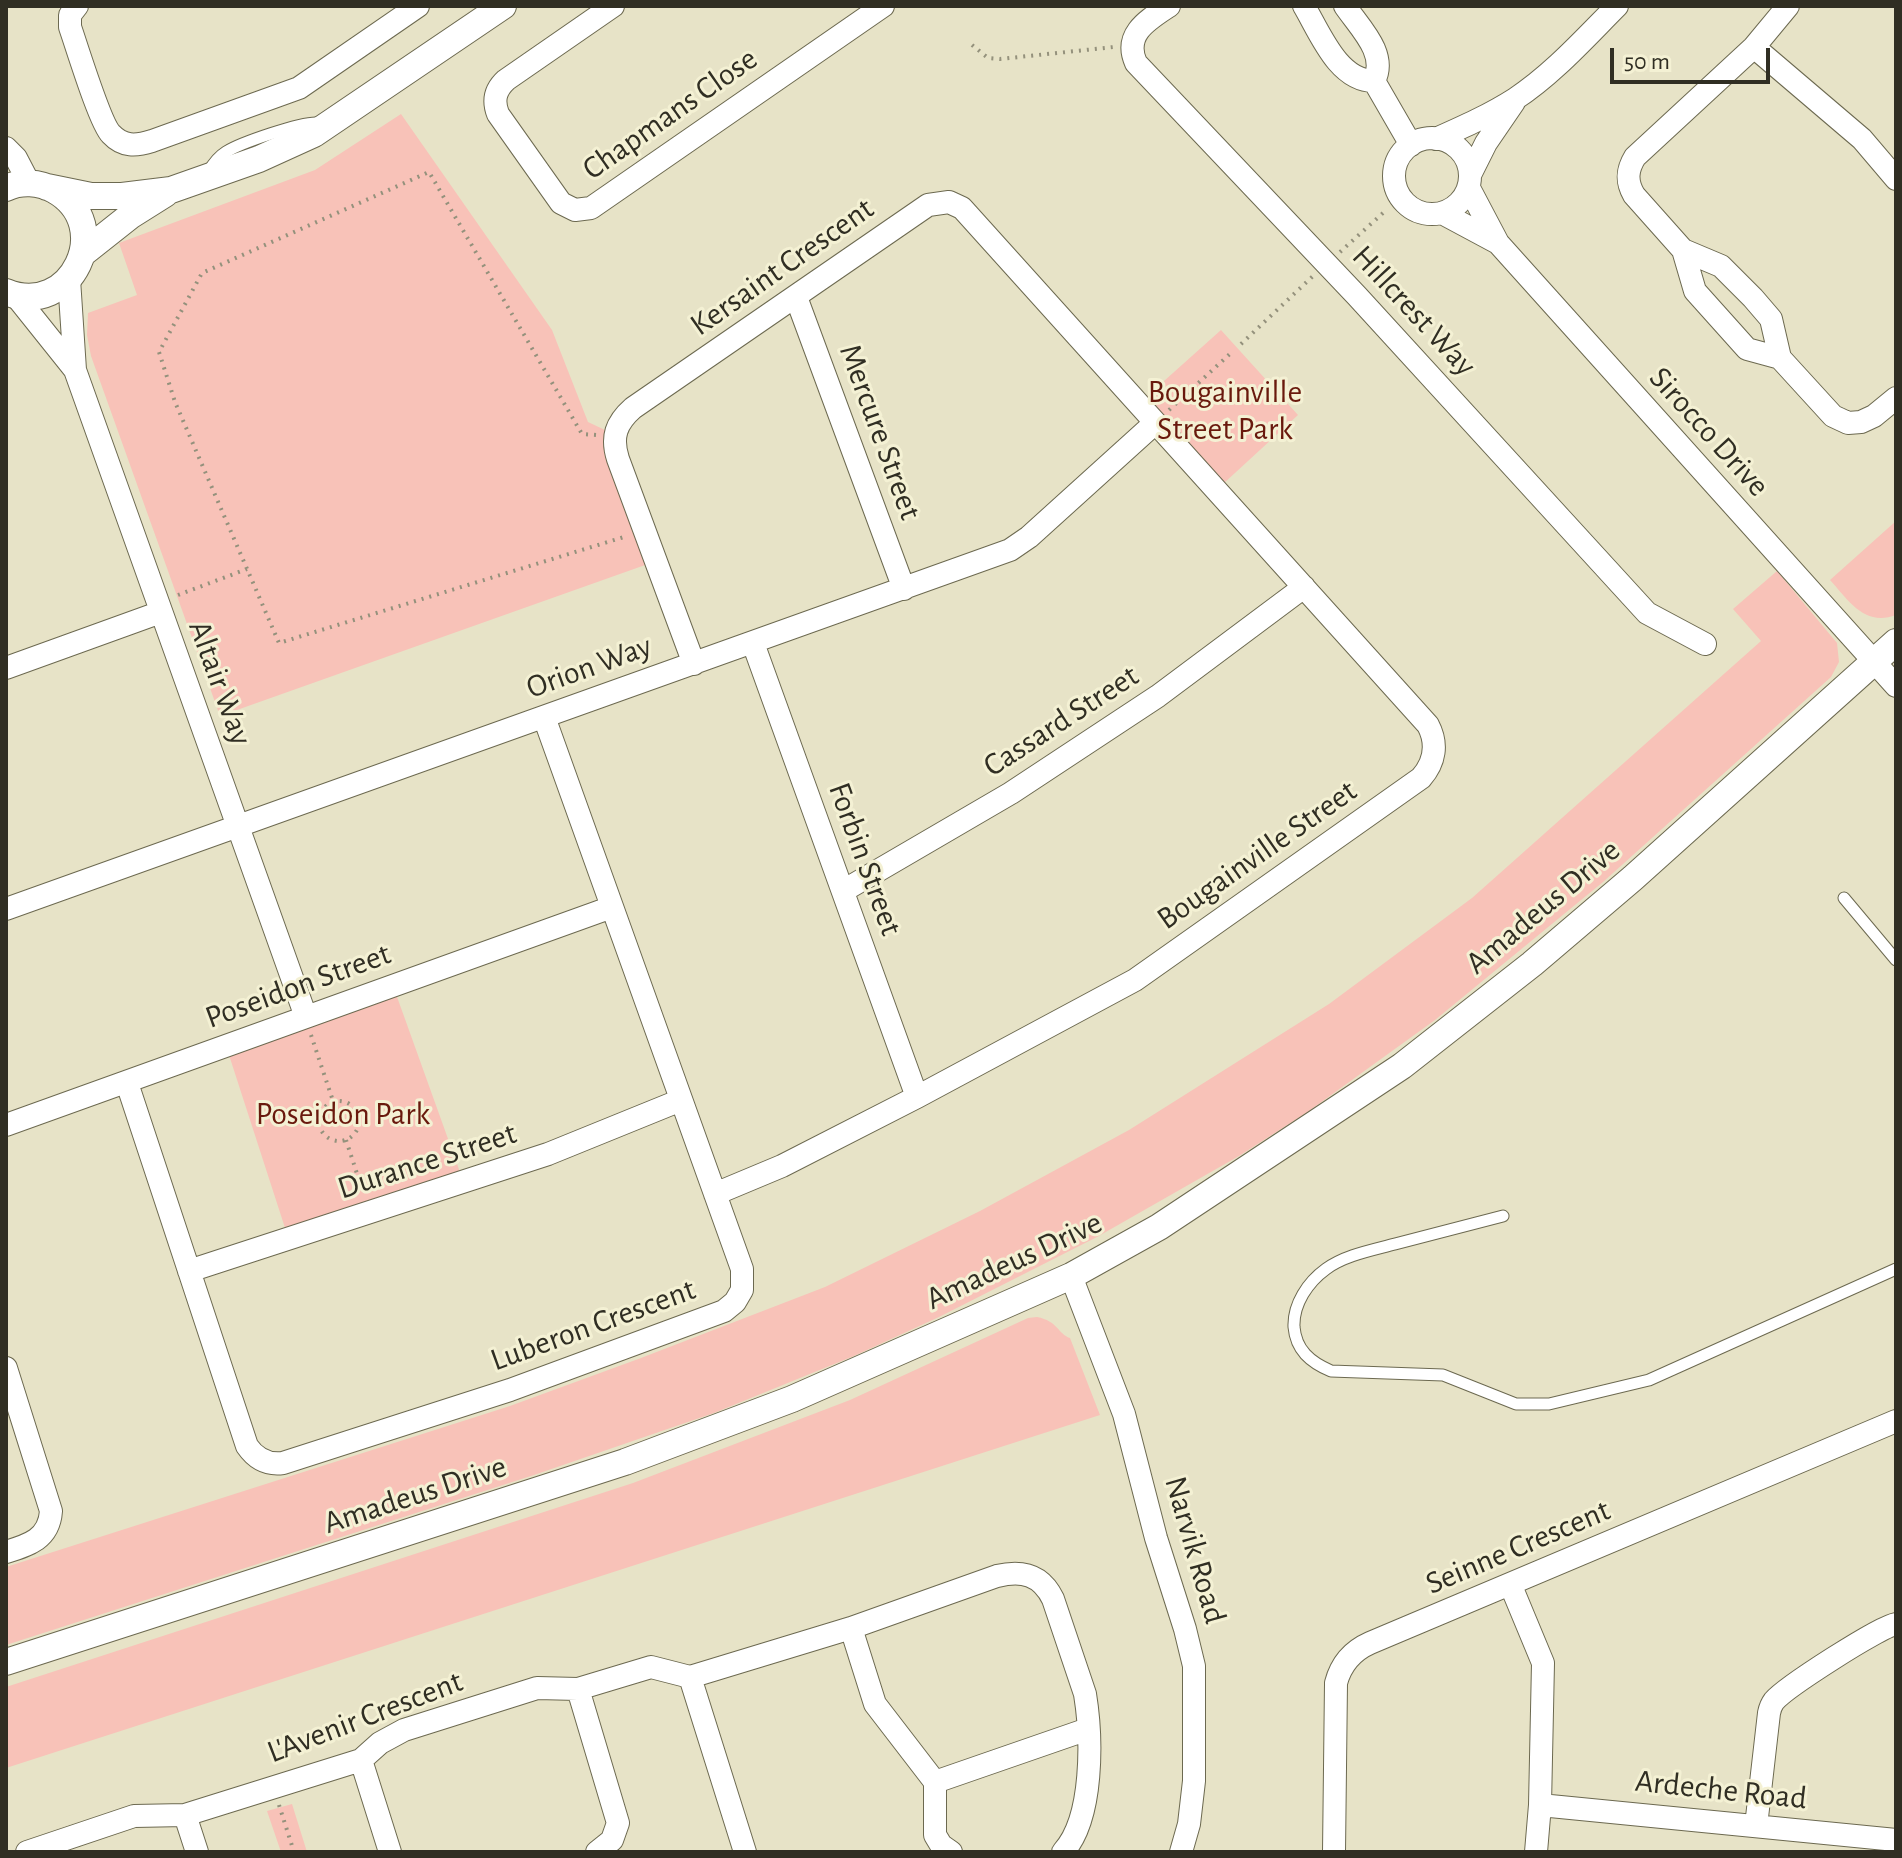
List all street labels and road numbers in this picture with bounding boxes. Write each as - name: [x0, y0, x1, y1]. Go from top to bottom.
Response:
- street label: Chapmans Close: [575, 40, 765, 188]
- street label: Kersaint Crescent: [683, 190, 881, 344]
- street label: Hillcrest Way: [1344, 238, 1484, 384]
- street label: Mercure Street: [831, 339, 929, 525]
- street label: Sirocco Drive: [1641, 359, 1777, 505]
- street label: Altair Way: [180, 616, 260, 750]
- street label: Orion Way: [521, 627, 657, 707]
- street label: Cassard Street: [976, 657, 1146, 785]
- street label: Bougainville Street: [1150, 772, 1364, 938]
- street label: Forbin Street: [820, 777, 910, 941]
- street label: Amadeus Drive: [1458, 831, 1628, 983]
- street label: Poseidon Street: [200, 935, 396, 1037]
- street label: Durance Street: [333, 1114, 521, 1208]
- street label: Amadeus Drive: [920, 1203, 1108, 1319]
- street label: Luberon Crescent: [485, 1270, 701, 1380]
- street label: Amadeus Drive: [319, 1447, 511, 1543]
- street label: Narvik Road: [1156, 1472, 1234, 1628]
- street label: Seinne Crescent: [1420, 1491, 1616, 1603]
- street label: L'Avenir Crescent: [262, 1662, 468, 1772]
- street label: Ardeche Road: [1633, 1762, 1809, 1818]

